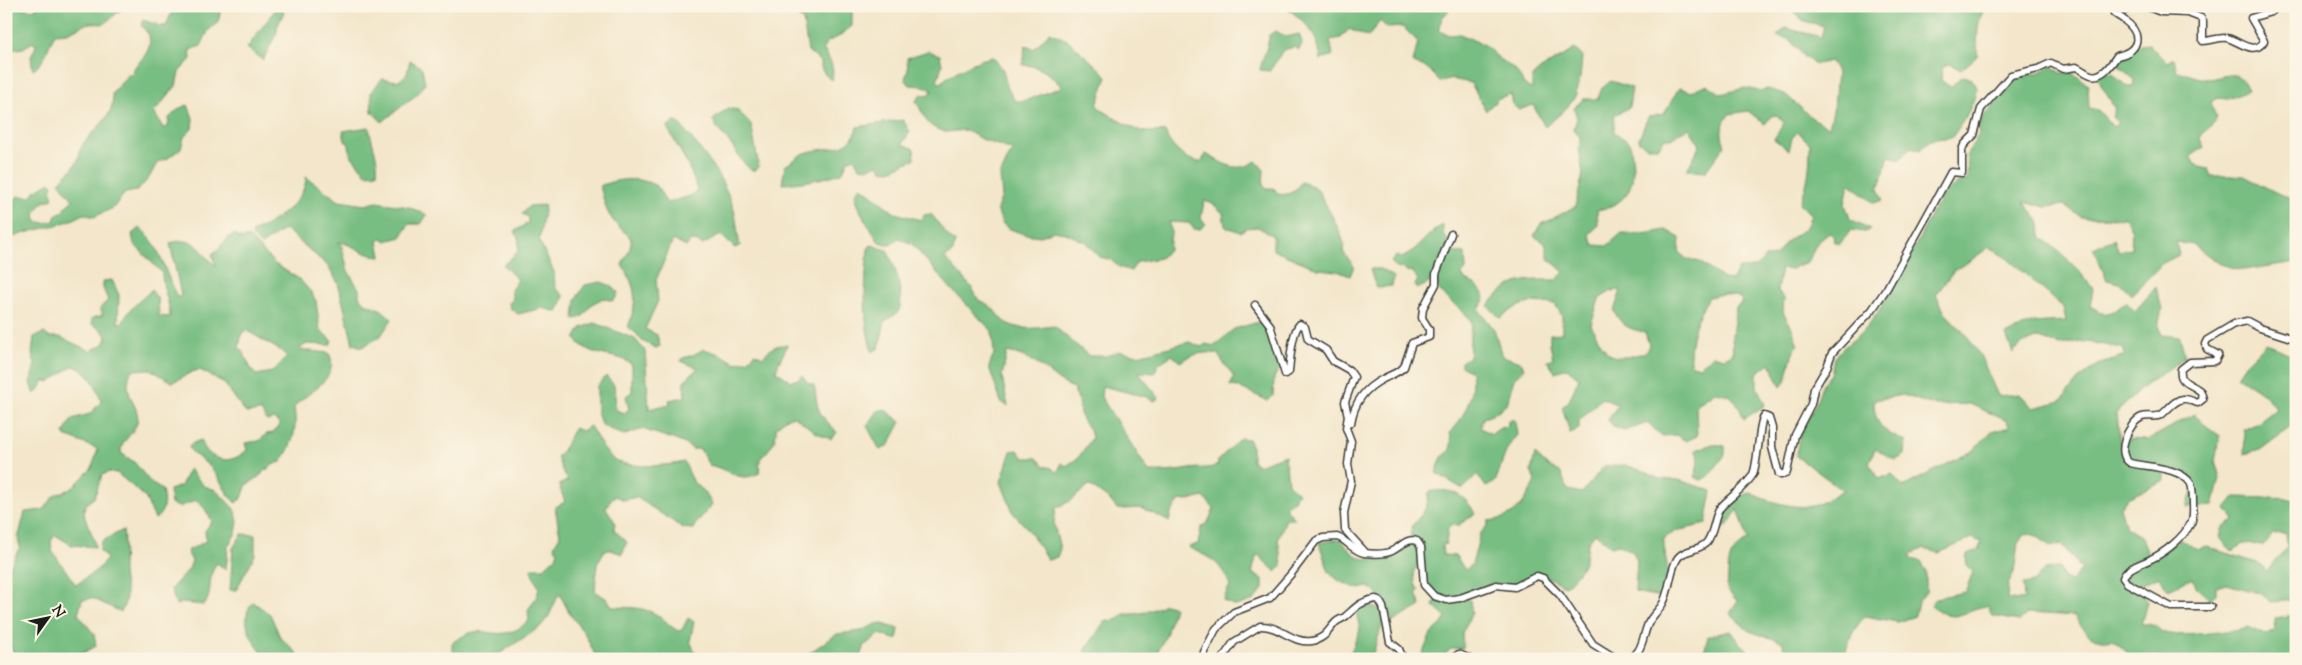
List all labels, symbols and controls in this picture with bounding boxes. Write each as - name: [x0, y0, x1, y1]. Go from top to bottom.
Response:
- north arrow: [22, 592, 72, 642]
- text: N: [46, 602, 69, 622]

